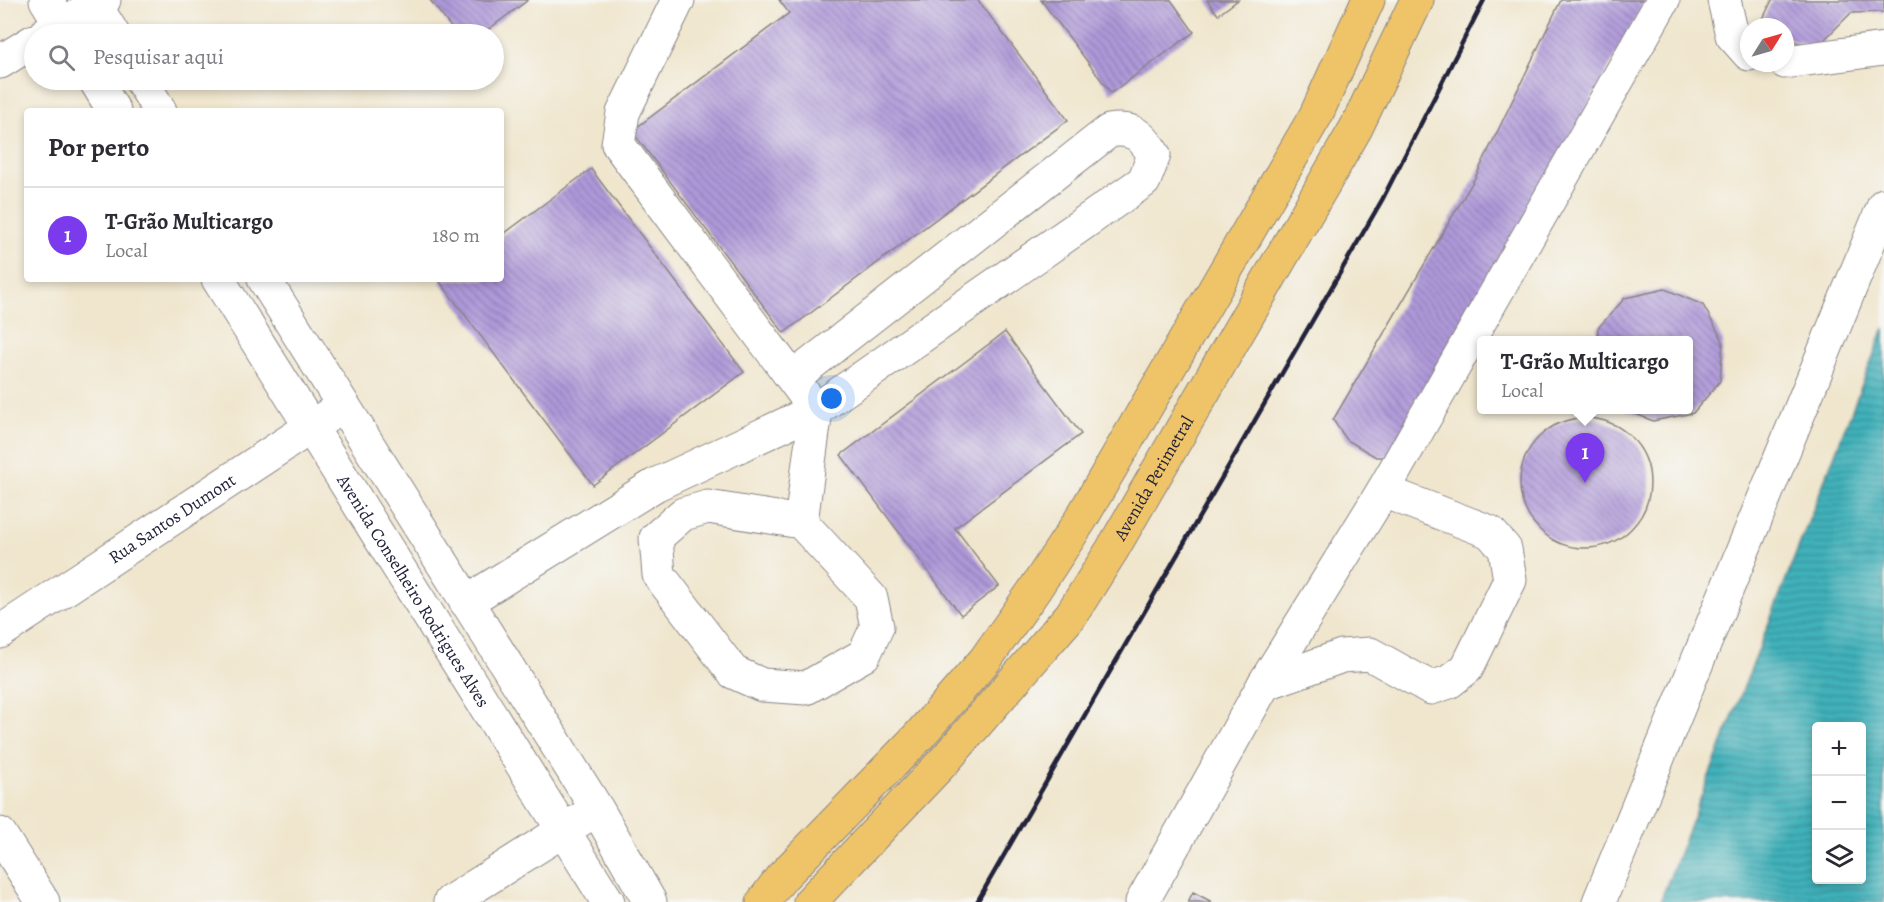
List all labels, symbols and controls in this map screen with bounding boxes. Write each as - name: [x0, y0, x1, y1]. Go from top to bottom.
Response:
- north arrow: [1740, 18, 1794, 72]
- search box: [24, 24, 504, 90]
- icon: search: [45, 41, 78, 74]
- text: Pesquisar aqui: [93, 42, 224, 72]
- text: Por perto: [48, 130, 149, 165]
- text: T-Grão Multicargo: [105, 207, 273, 237]
- text: 1: [64, 222, 71, 249]
- text: 180 m: [432, 222, 480, 249]
- text: Local: [105, 237, 148, 264]
- popup: [1477, 336, 1693, 414]
- text: T-Grão Multicargo: [1501, 347, 1669, 377]
- text: Local: [1501, 377, 1543, 404]
- your location: [817, 384, 846, 413]
- street label: Avenida Perimetral: [1108, 411, 1199, 546]
- pin: 1: [1566, 434, 1604, 483]
- street label: Rua Santos Dumont: [104, 468, 240, 569]
- street label: Avenida Conselheiro Rodrigues Alves: [331, 469, 495, 712]
- map controls: [1812, 722, 1866, 884]
- button: +: [1812, 722, 1866, 776]
- button: −: [1812, 776, 1866, 830]
- button: layers: [1812, 830, 1866, 884]

